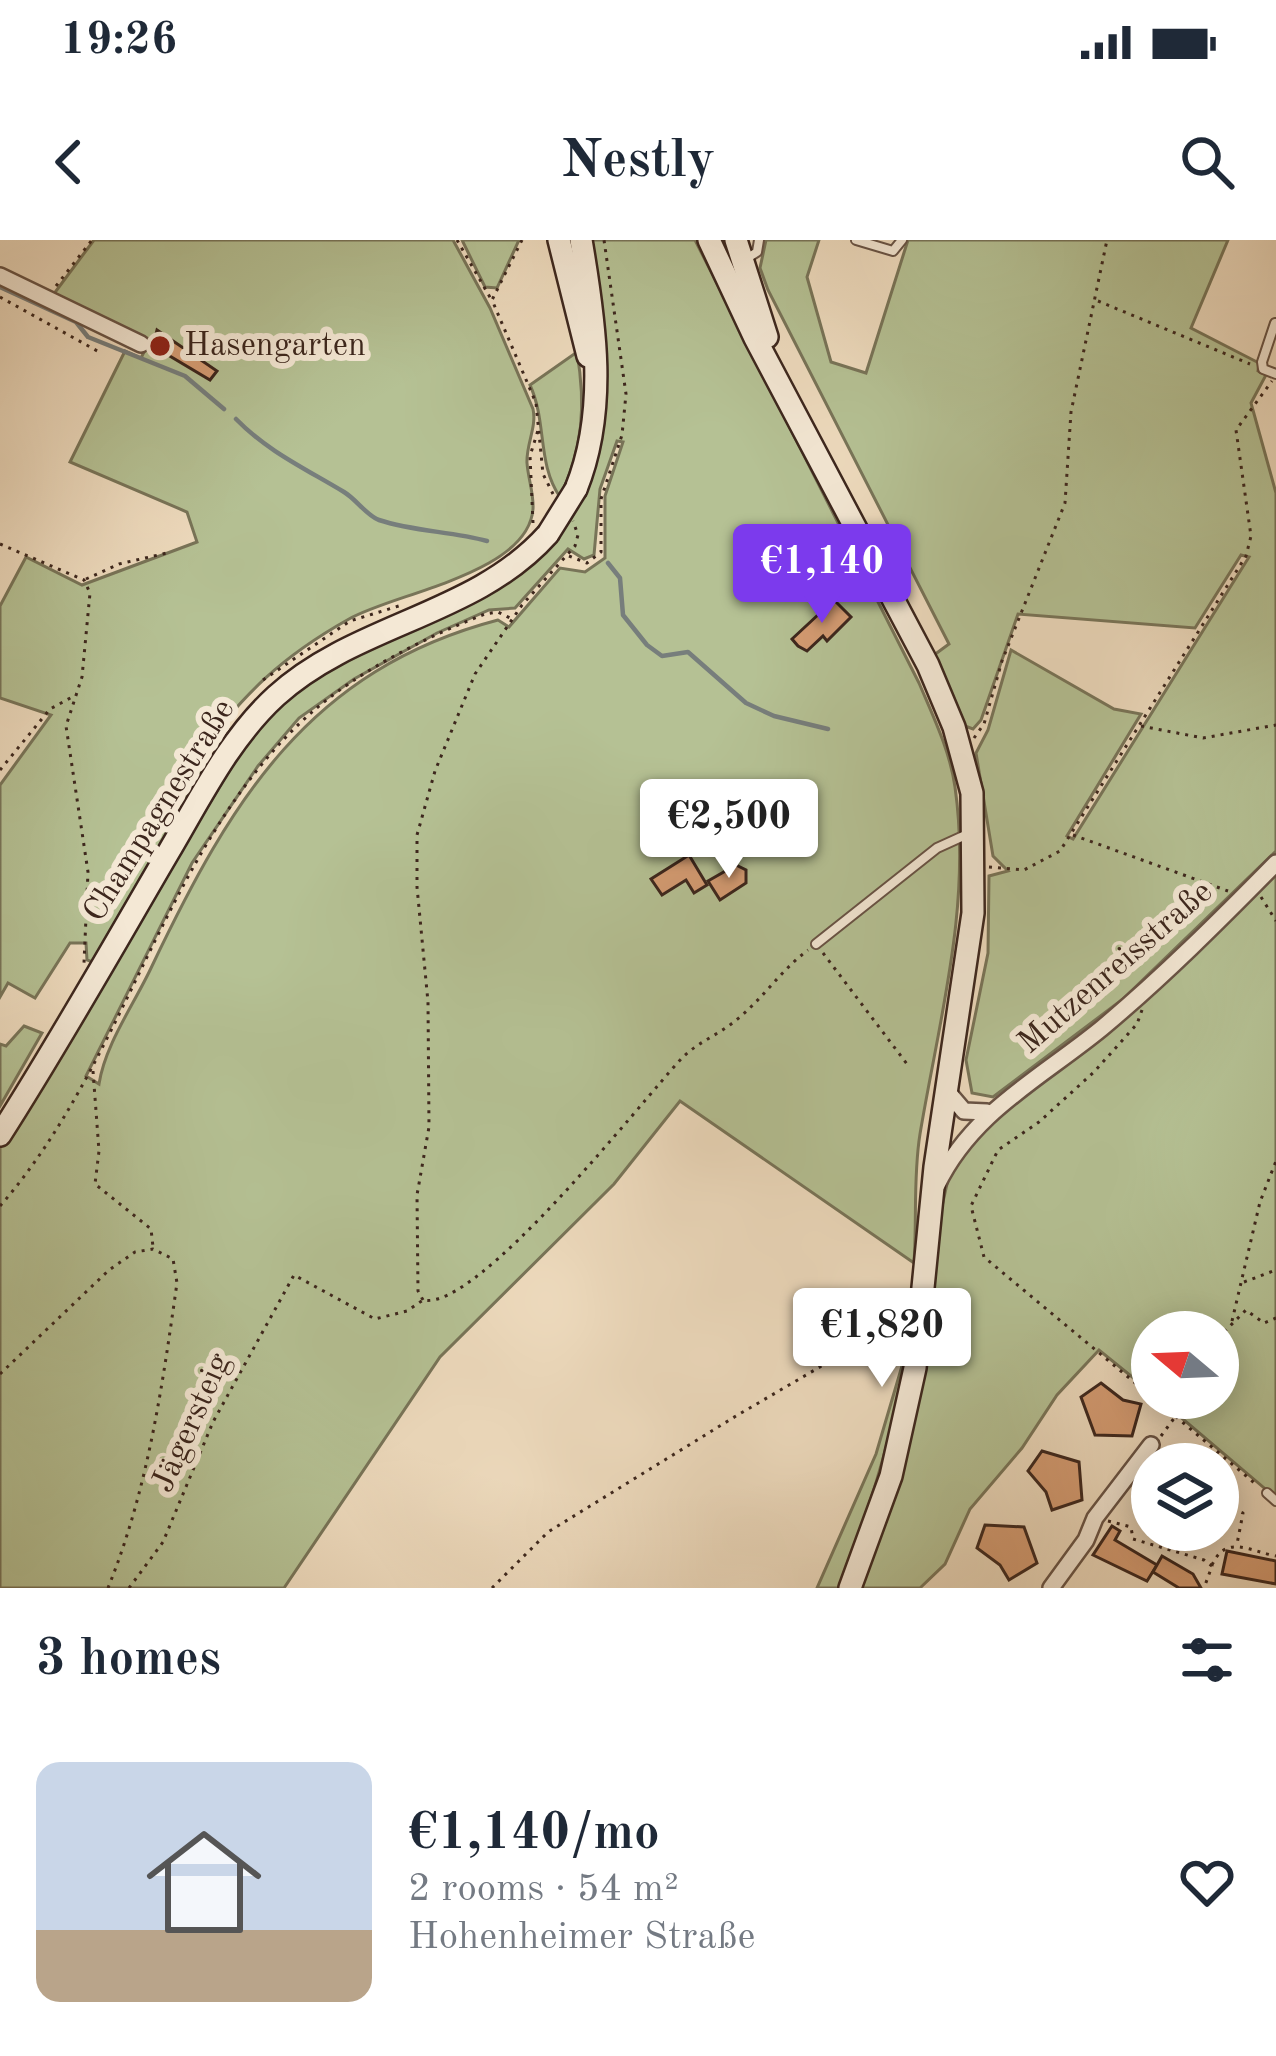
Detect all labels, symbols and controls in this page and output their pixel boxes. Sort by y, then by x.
text: 19:26 [60,19,177,64]
icon: back [36,129,102,195]
icon: search [1174,129,1240,195]
text: Nestly [561,135,715,189]
place label: Hasengarten [184,330,366,363]
marker: Hasengarten [147,333,173,359]
pin: €1,140 [724,524,920,626]
text: €1,140 [760,543,884,582]
street label: Champagnestraße [78,694,242,928]
pin: €2,500 [631,779,827,881]
text: €2,500 [667,798,791,837]
street label: Mutzenreisstraße [1013,875,1219,1061]
pin: €1,820 [784,1288,980,1390]
text: €1,820 [820,1307,944,1346]
north arrow [1131,1311,1239,1419]
map controls [1131,1311,1239,1551]
street label: Jägersteig [147,1348,237,1498]
button: layers [1131,1443,1239,1551]
icon: filters [1174,1627,1240,1693]
text: 3 homes [36,1635,221,1686]
text: €1,140/mo [408,1809,660,1860]
icon: home [132,1810,276,1954]
icon: heart [1174,1849,1240,1915]
text: 2 rooms · 54 m² [408,1870,679,1909]
text: Hohenheimer Straße [408,1918,755,1957]

